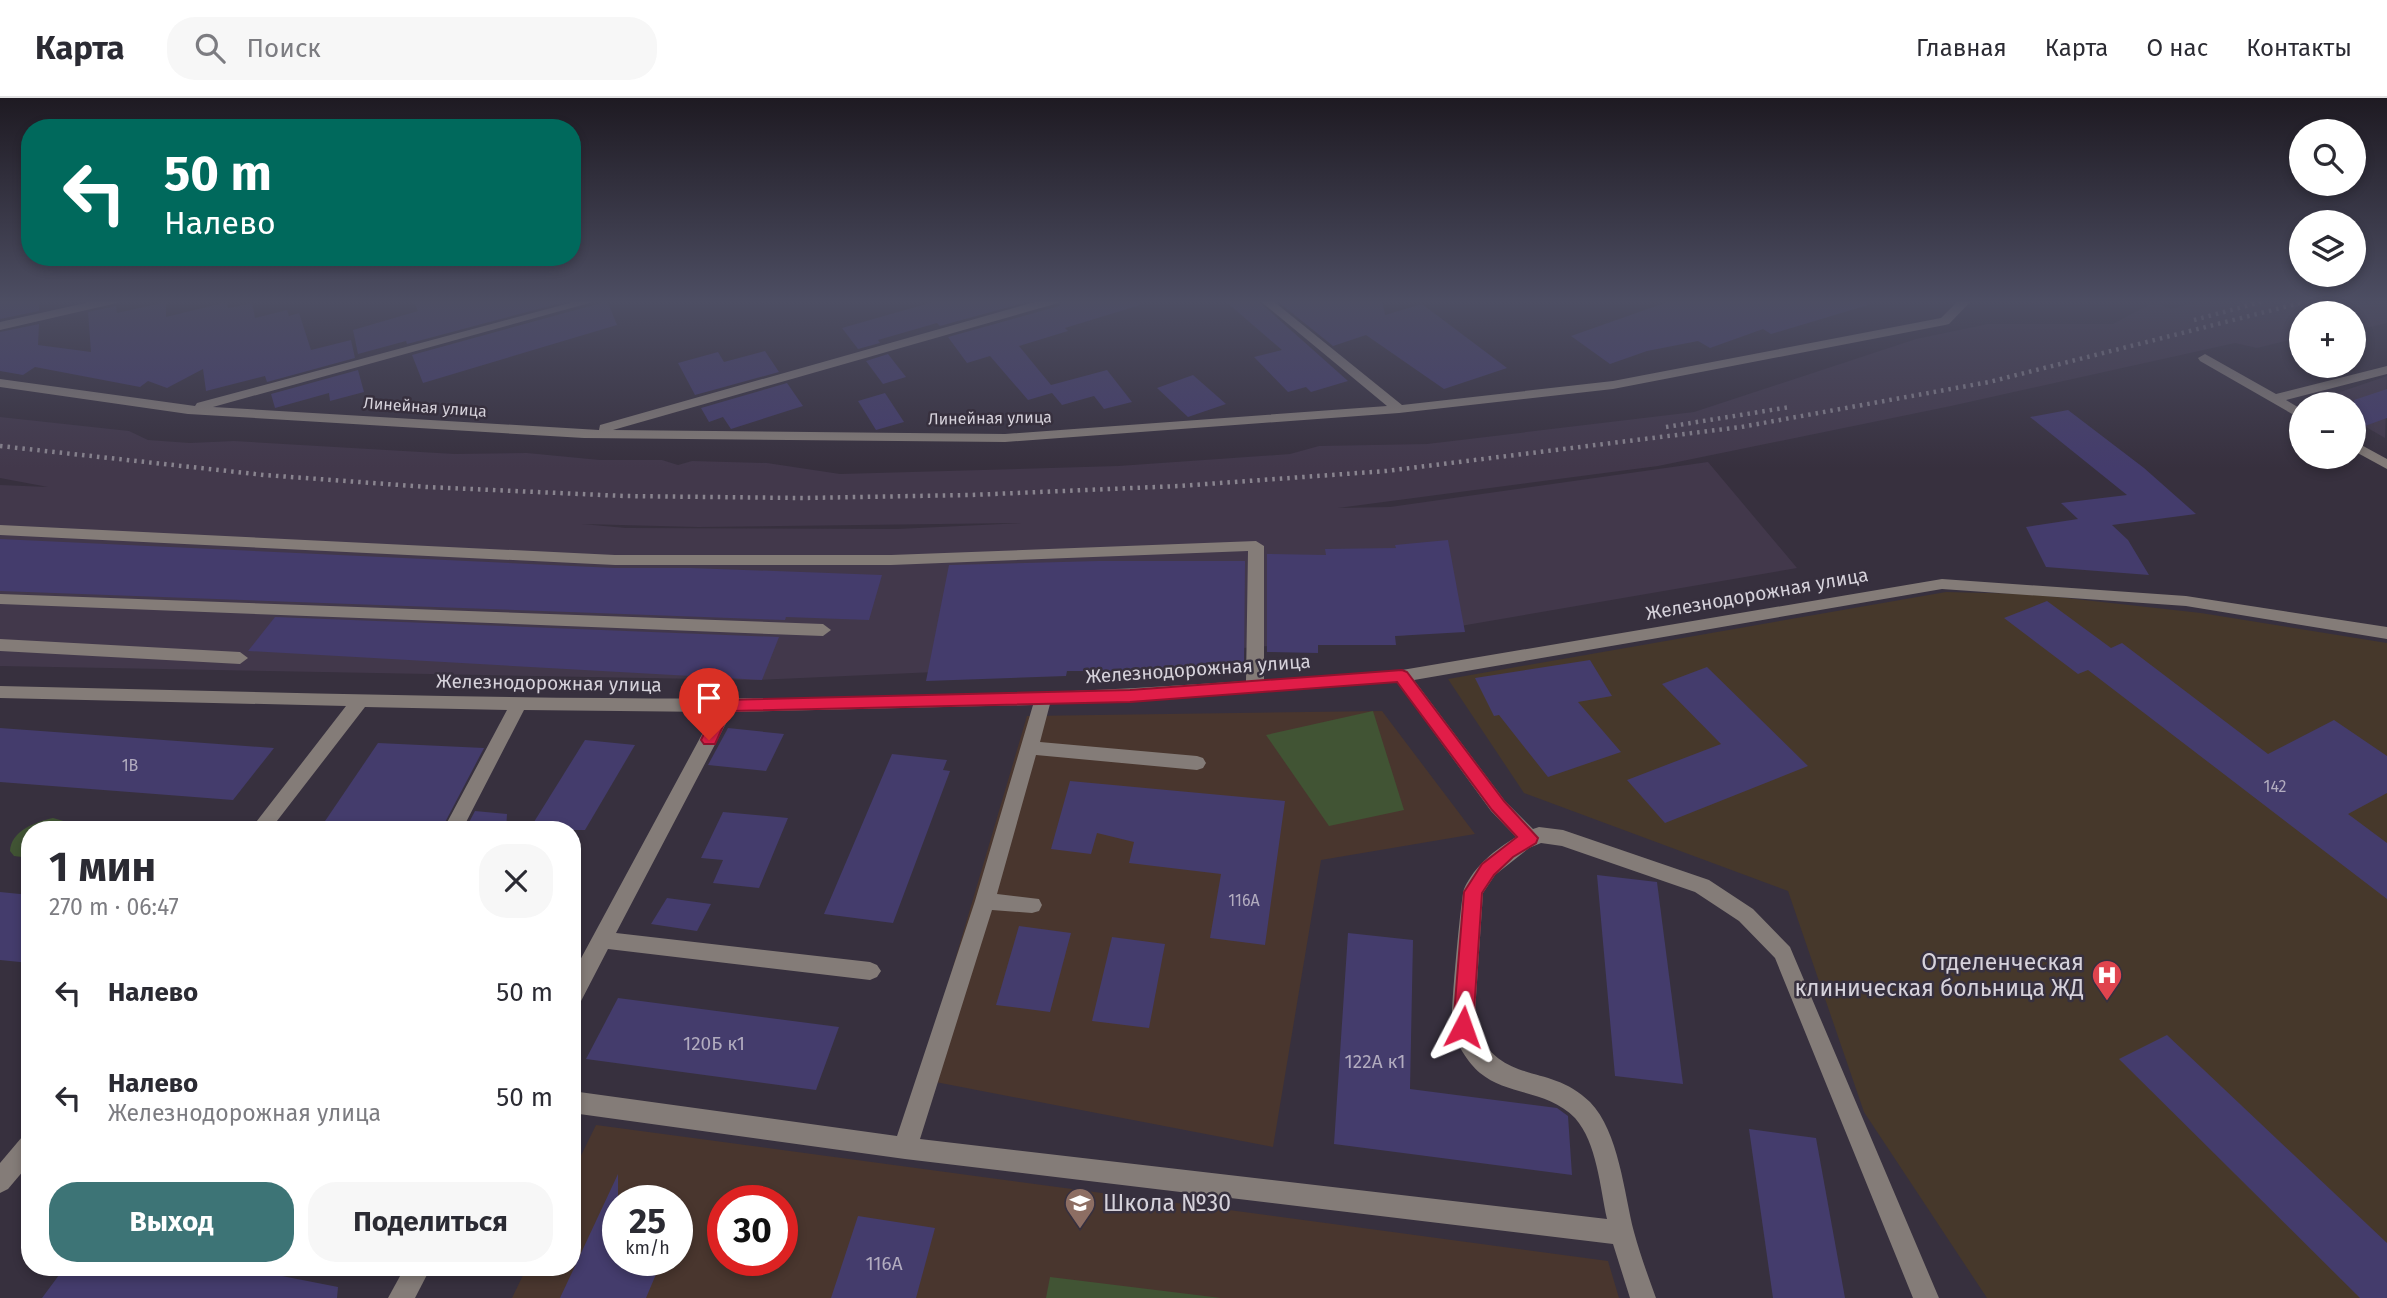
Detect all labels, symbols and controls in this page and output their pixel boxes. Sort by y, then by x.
search box [167,17,657,80]
text: Карта [35,28,125,68]
icon: search [191,29,229,67]
text: Поиск [247,33,321,64]
text: Главная [1916,34,2007,62]
text: Карта [2045,34,2108,62]
text: О нас [2146,34,2208,62]
text: Контакты [2246,34,2352,62]
map controls [2289,119,2366,469]
button: search [2289,119,2366,196]
text: 50 m [164,144,272,203]
icon: left [49,147,140,238]
text: Налево [164,204,276,242]
button: layers [2289,210,2366,287]
button: + [2289,301,2366,378]
button: − [2289,392,2366,469]
street label: Линейная улица [363,393,487,421]
street label: Линейная улица [928,407,1052,429]
street label: Железнодорожная улица [1644,563,1870,625]
street label: Железнодорожная улица [1085,650,1311,688]
pin [679,668,739,740]
street label: Железнодорожная улица [436,670,662,696]
icon: arrive [690,679,728,717]
house number: 1В [122,756,139,775]
house number: 142 [2263,777,2287,796]
text: 1 мин [49,842,156,892]
button: close [479,844,553,918]
house number: 116А [1228,891,1260,910]
text: 270 m · 06:47 [49,893,179,921]
place label: Отделенческая клиническая больница ЖД [1794,948,2084,1002]
hospital icon: Отделенческая клиническая больница ЖД [2090,958,2124,1002]
icon: left [49,974,87,1012]
text: Налево [108,977,198,1008]
text: 50 m [496,977,553,1008]
position arrow [1426,990,1500,1064]
house number: 120Б к1 [683,1032,745,1055]
house number: 122А к1 [1345,1050,1405,1073]
text: Налево [108,1068,198,1099]
icon: left [49,1079,87,1117]
text: 50 m [496,1082,553,1113]
text: Железнодорожная улица [108,1099,381,1127]
button: Выход [49,1182,294,1262]
button: Поделиться [308,1182,553,1262]
speed limit sign: 30 [707,1185,798,1276]
school or university icon: Школа №30 [1063,1186,1097,1230]
place label: Школа №30 [1103,1189,1231,1217]
text: 25 [629,1200,666,1242]
text: km/h [625,1237,670,1259]
house number: 116А [865,1252,903,1275]

